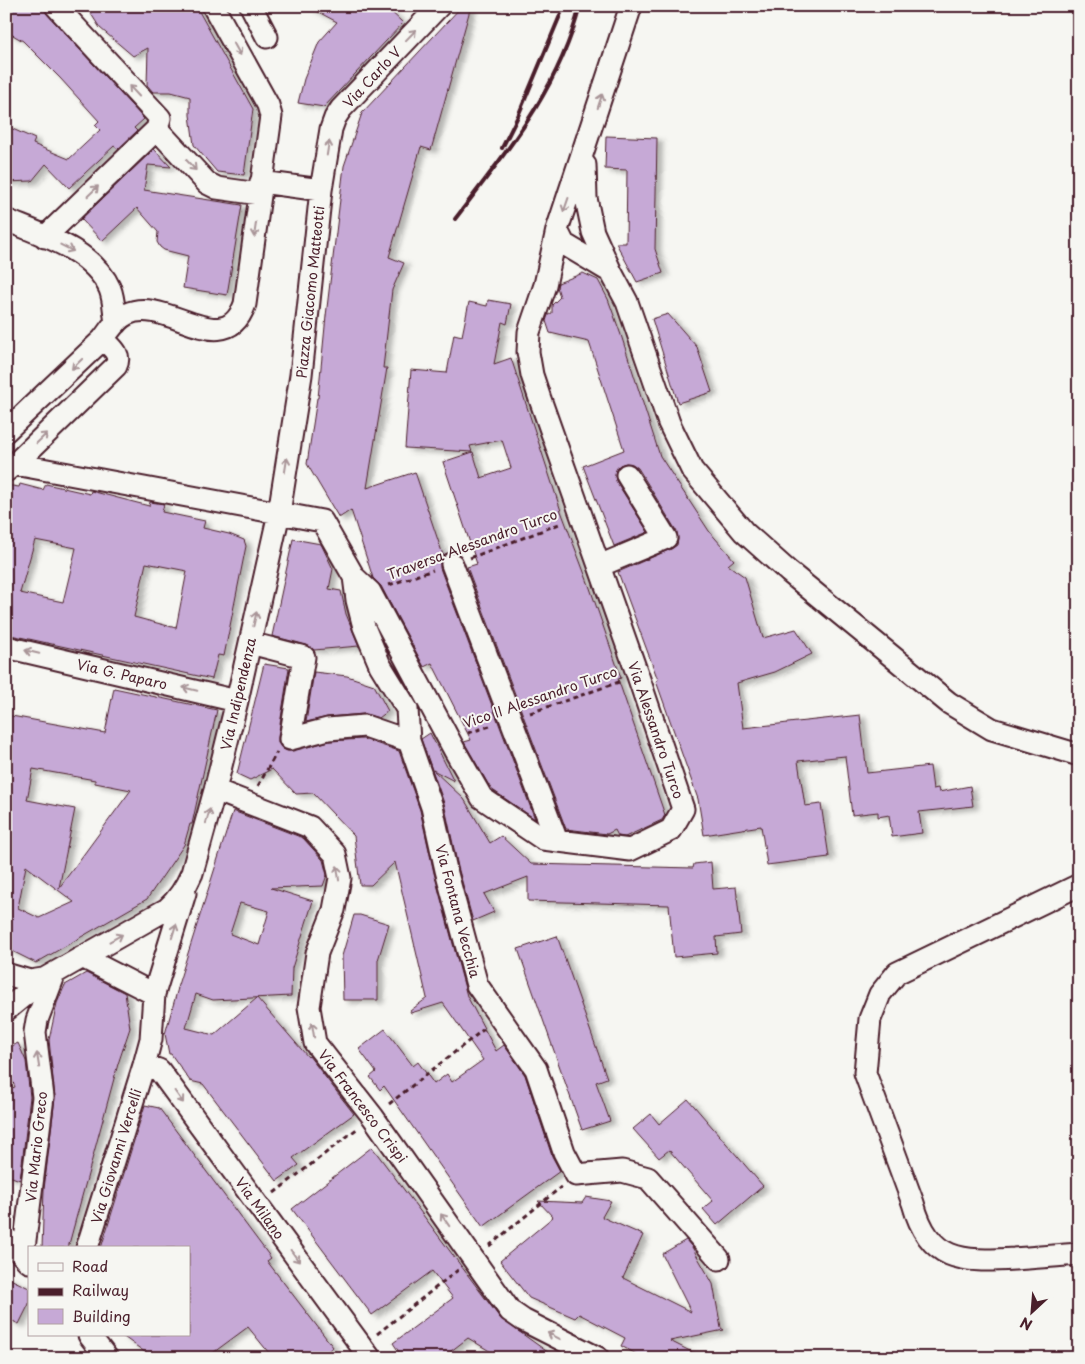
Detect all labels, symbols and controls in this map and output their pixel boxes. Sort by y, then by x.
one-way arrow [405,29,417,42]
one-way arrow [232,41,242,56]
street label: Via Carlo V [338,41,406,113]
one-way arrow [128,84,140,97]
one-way arrow [596,94,606,110]
one-way arrow [324,140,334,156]
one-way arrow [185,158,197,171]
one-way arrow [86,185,99,197]
one-way arrow [561,197,570,213]
street label: Piazza Giacomo Matteotti [291,205,330,379]
one-way arrow [249,222,259,238]
one-way arrow [59,243,74,253]
one-way arrow [70,358,83,370]
one-way arrow [36,432,48,444]
one-way arrow [282,458,292,474]
street label: Traversa Alessandro Turco [384,503,560,585]
one-way arrow [251,611,260,627]
street label: Via Indipendenza [215,635,261,752]
one-way arrow [24,647,40,656]
street label: Via G. Paparo [75,653,170,695]
street label: Via Alessandro Turco [623,659,689,802]
street label: Vico II Alessandro Turco [460,661,620,733]
one-way arrow [182,684,198,693]
one-way arrow [204,808,213,824]
street label: Via Fontana Vecchia [430,842,486,981]
one-way arrow [333,865,343,881]
one-way arrow [169,923,179,939]
one-way arrow [108,932,122,942]
one-way arrow [308,1023,318,1039]
street label: Via Francesco Crispi [313,1045,413,1167]
one-way arrow [33,1052,43,1068]
street label: Via Giovanni Vercelli [85,1086,147,1226]
one-way arrow [173,1089,184,1103]
street label: Via Mario Greco [20,1090,52,1204]
street label: Via Milano [230,1173,290,1244]
one-way arrow [440,1213,450,1227]
legend [28,1246,190,1336]
one-way arrow [290,1249,300,1263]
text: Road [72,1254,108,1277]
text: Railway [72,1278,129,1301]
north arrow [1008,1286,1058,1336]
text: Building [72,1304,131,1327]
text: N [1016,1312,1036,1336]
one-way arrow [547,1331,562,1340]

